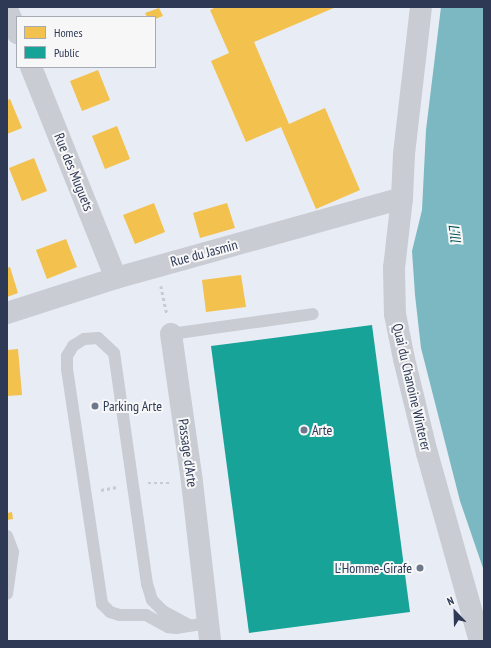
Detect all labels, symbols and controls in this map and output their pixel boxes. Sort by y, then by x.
legend [16,16,156,68]
text: Homes [54,25,82,40]
text: Public [54,45,79,60]
street label: Rue des Muguets [51,131,97,213]
water label: L'Ill [445,223,465,243]
street label: Rue du Jasmin [169,236,239,270]
street label: Quai du Chanoine Winterer [389,322,435,452]
place label: Parking Arte [103,398,162,414]
marker: Parking Arte [90,401,100,411]
street label: Passage d'Arte [175,418,201,488]
place label: Arte [312,422,332,438]
marker: Arte [299,425,309,435]
place label: L'Homme-Girafe [335,560,412,576]
marker: L'Homme-Girafe [415,563,425,573]
north arrow [435,592,475,632]
text: N [445,593,456,609]

